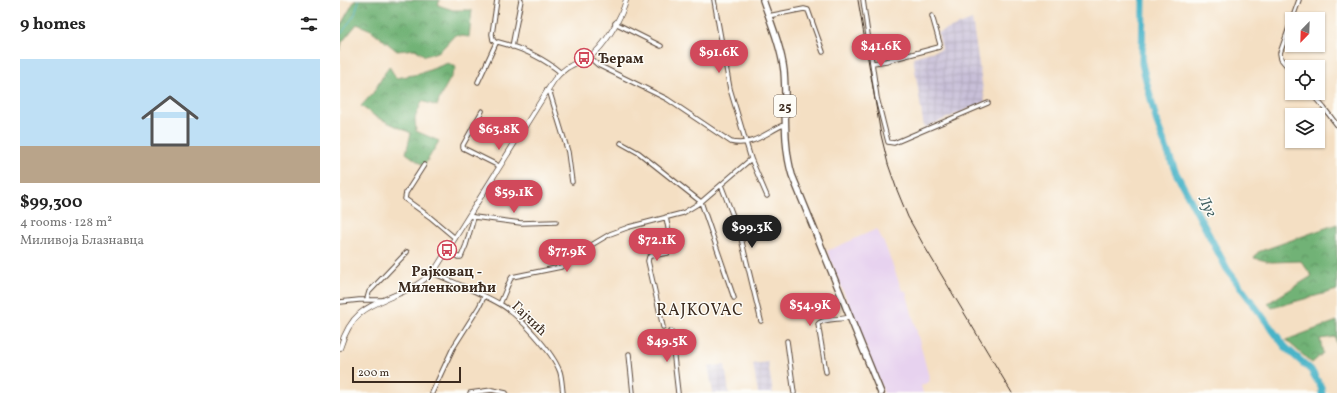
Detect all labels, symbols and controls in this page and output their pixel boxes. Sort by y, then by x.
north arrow [1285,12,1325,52]
map controls [1285,12,1325,148]
text: 9 homes [20,13,86,36]
icon: filters [298,13,320,35]
pin: $41.6K [848,34,914,68]
text: $41.6K [861,38,901,56]
pin: $91.6K [686,40,752,74]
text: $91.6K [699,44,739,62]
bus stop icon: Ђерам [573,47,595,69]
place label: Ђерам [598,50,644,69]
button: locate [1285,60,1325,100]
icon: home [134,85,206,157]
road number: 25 [774,95,796,117]
button: layers [1285,108,1325,148]
pin: $63.8K [466,117,532,151]
text: $63.8K [478,121,520,139]
pin: $59.1K [481,180,547,214]
text: $59.1K [495,184,533,202]
text: $99,300 [20,191,82,214]
water label: Луг [1192,191,1221,222]
text: 4 rooms · 128 m² [20,214,112,232]
pin: $99.3K [719,215,785,249]
text: $99.3K [731,219,773,237]
pin: $72.1K [624,228,690,262]
text: Миливоја Блазнавца [20,232,144,250]
text: $72.1K [638,232,676,250]
bus stop icon: Рајковац - Миленковићи [436,239,458,261]
pin: $77.9K [534,239,600,273]
text: $77.9K [548,243,586,261]
place label: Рајковац - Миленковићи [398,263,496,298]
pin: $54.9K [777,293,843,327]
street label: Гајчић [507,297,551,341]
text: $54.9K [789,297,831,315]
district label: RAJKOVAC [656,300,744,322]
pin: $49.5K [634,329,700,363]
text: $49.5K [646,333,688,351]
scale bar [352,365,461,384]
text: 200 m [358,366,389,381]

